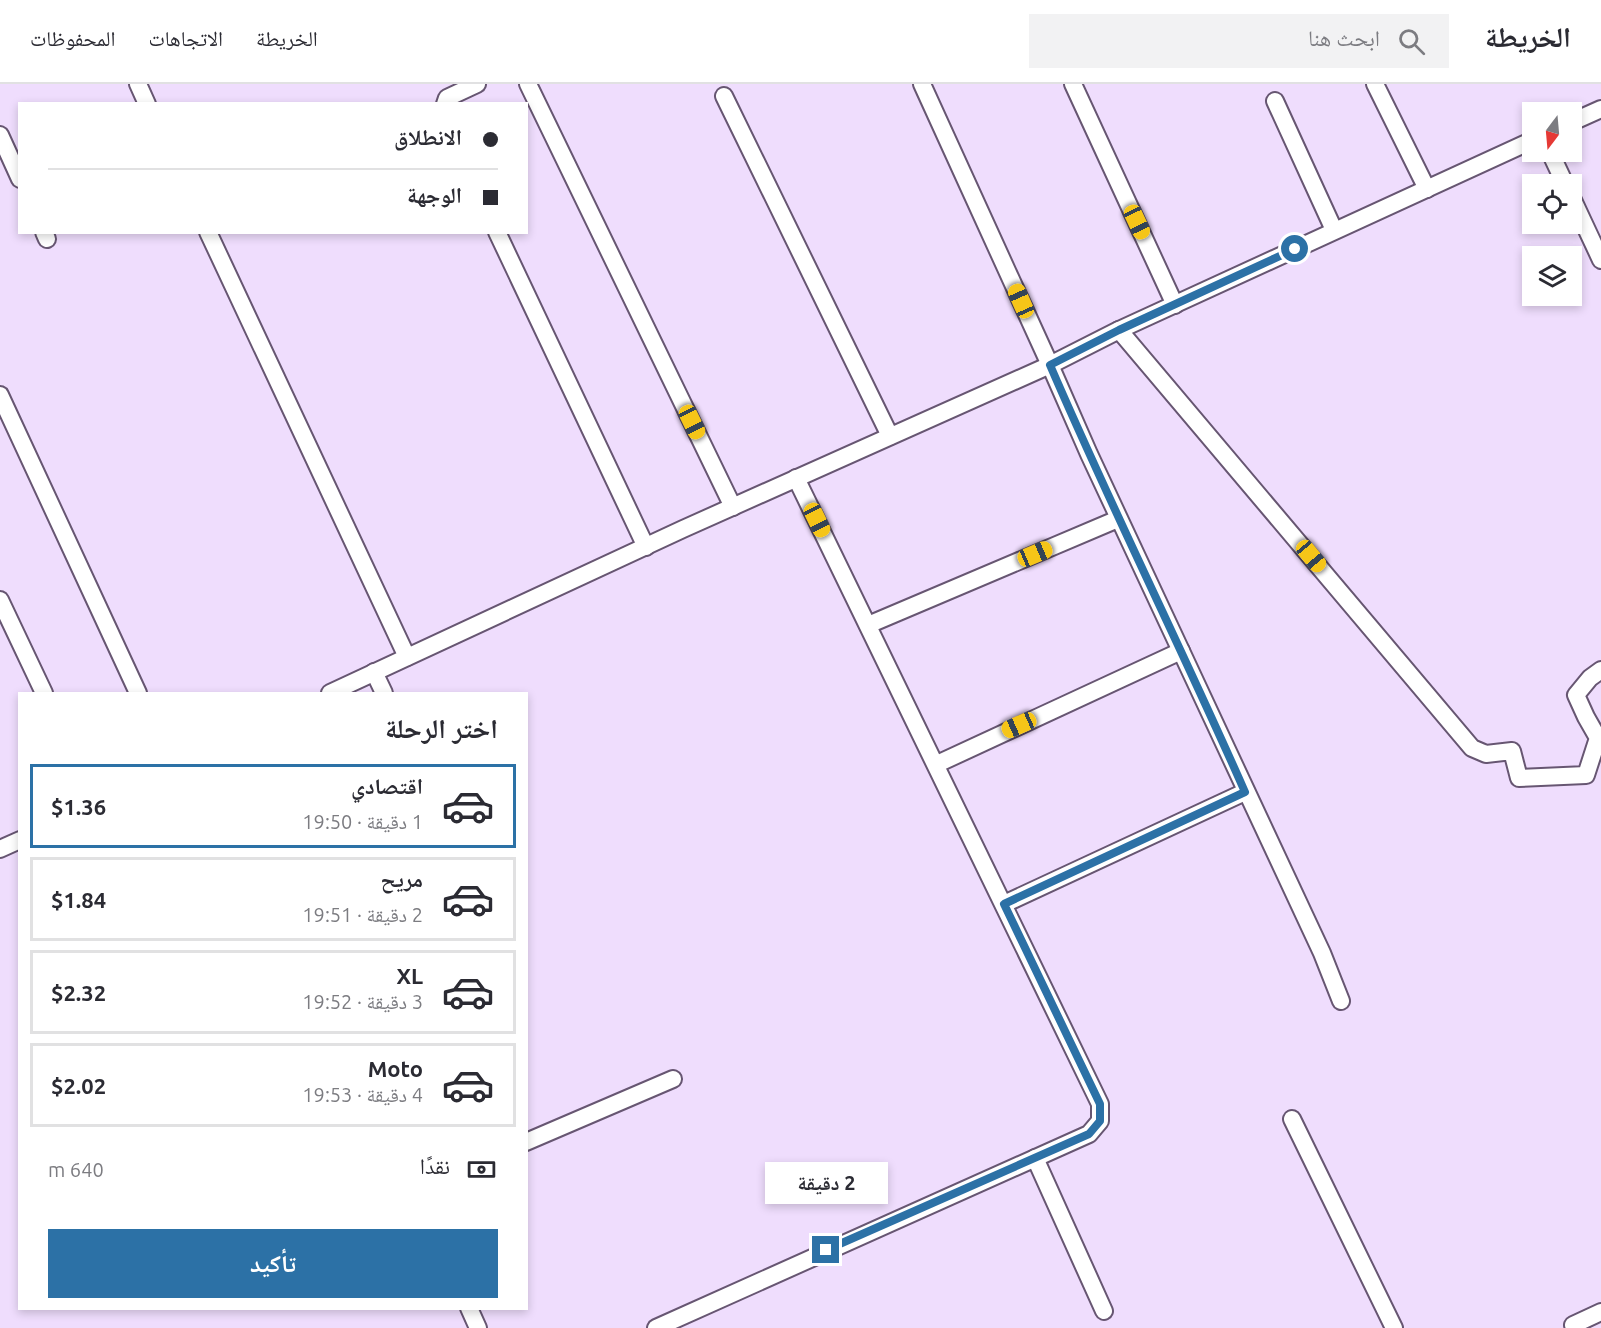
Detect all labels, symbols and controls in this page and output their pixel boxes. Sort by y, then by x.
search box [1029,14,1449,68]
text: الخريطة [1485,21,1571,52]
text: ابحث هنا [1308,25,1380,50]
icon: search [1395,25,1428,58]
text: المحفوظات [30,26,115,50]
text: الاتجاهات [148,26,223,50]
text: الخريطة [256,26,318,50]
north arrow [1522,102,1582,162]
map controls [1522,102,1582,306]
text: الانطلاق [394,124,462,149]
button: locate [1522,174,1582,234]
text: الوجهة [407,182,462,207]
car [1121,202,1153,242]
route start [1281,235,1308,262]
button: layers [1522,246,1582,306]
car [1005,281,1037,321]
car [676,402,708,442]
car [801,500,833,540]
car [1293,536,1329,576]
car [1015,539,1055,569]
car [999,709,1039,741]
text: اختر الرحلة [385,713,498,743]
text: اقتصادي [351,773,423,798]
icon: car [441,779,495,833]
text: $1.36 [51,794,106,819]
text: 1 دقيقة · 19:50 [302,810,423,833]
text: مريح [380,866,423,891]
icon: car [441,872,495,926]
text: $1.84 [51,887,106,912]
text: 2 دقيقة · 19:51 [302,903,423,926]
text: XL [396,963,423,988]
icon: car [441,965,495,1019]
text: $2.32 [51,980,106,1005]
text: 3 دقيقة · 19:52 [302,990,423,1013]
text: Moto [368,1056,423,1081]
icon: car [441,1058,495,1112]
text: $2.02 [51,1073,106,1098]
text: 4 دقيقة · 19:53 [302,1083,423,1106]
text: نقدًا [420,1153,450,1178]
icon: cash [465,1153,498,1186]
text: 640 m [48,1158,104,1181]
callout: 2 دقيقة [764,1163,888,1205]
text: 2 دقيقة [797,1171,856,1194]
button: تأكيد [48,1229,498,1298]
route end [812,1236,839,1263]

